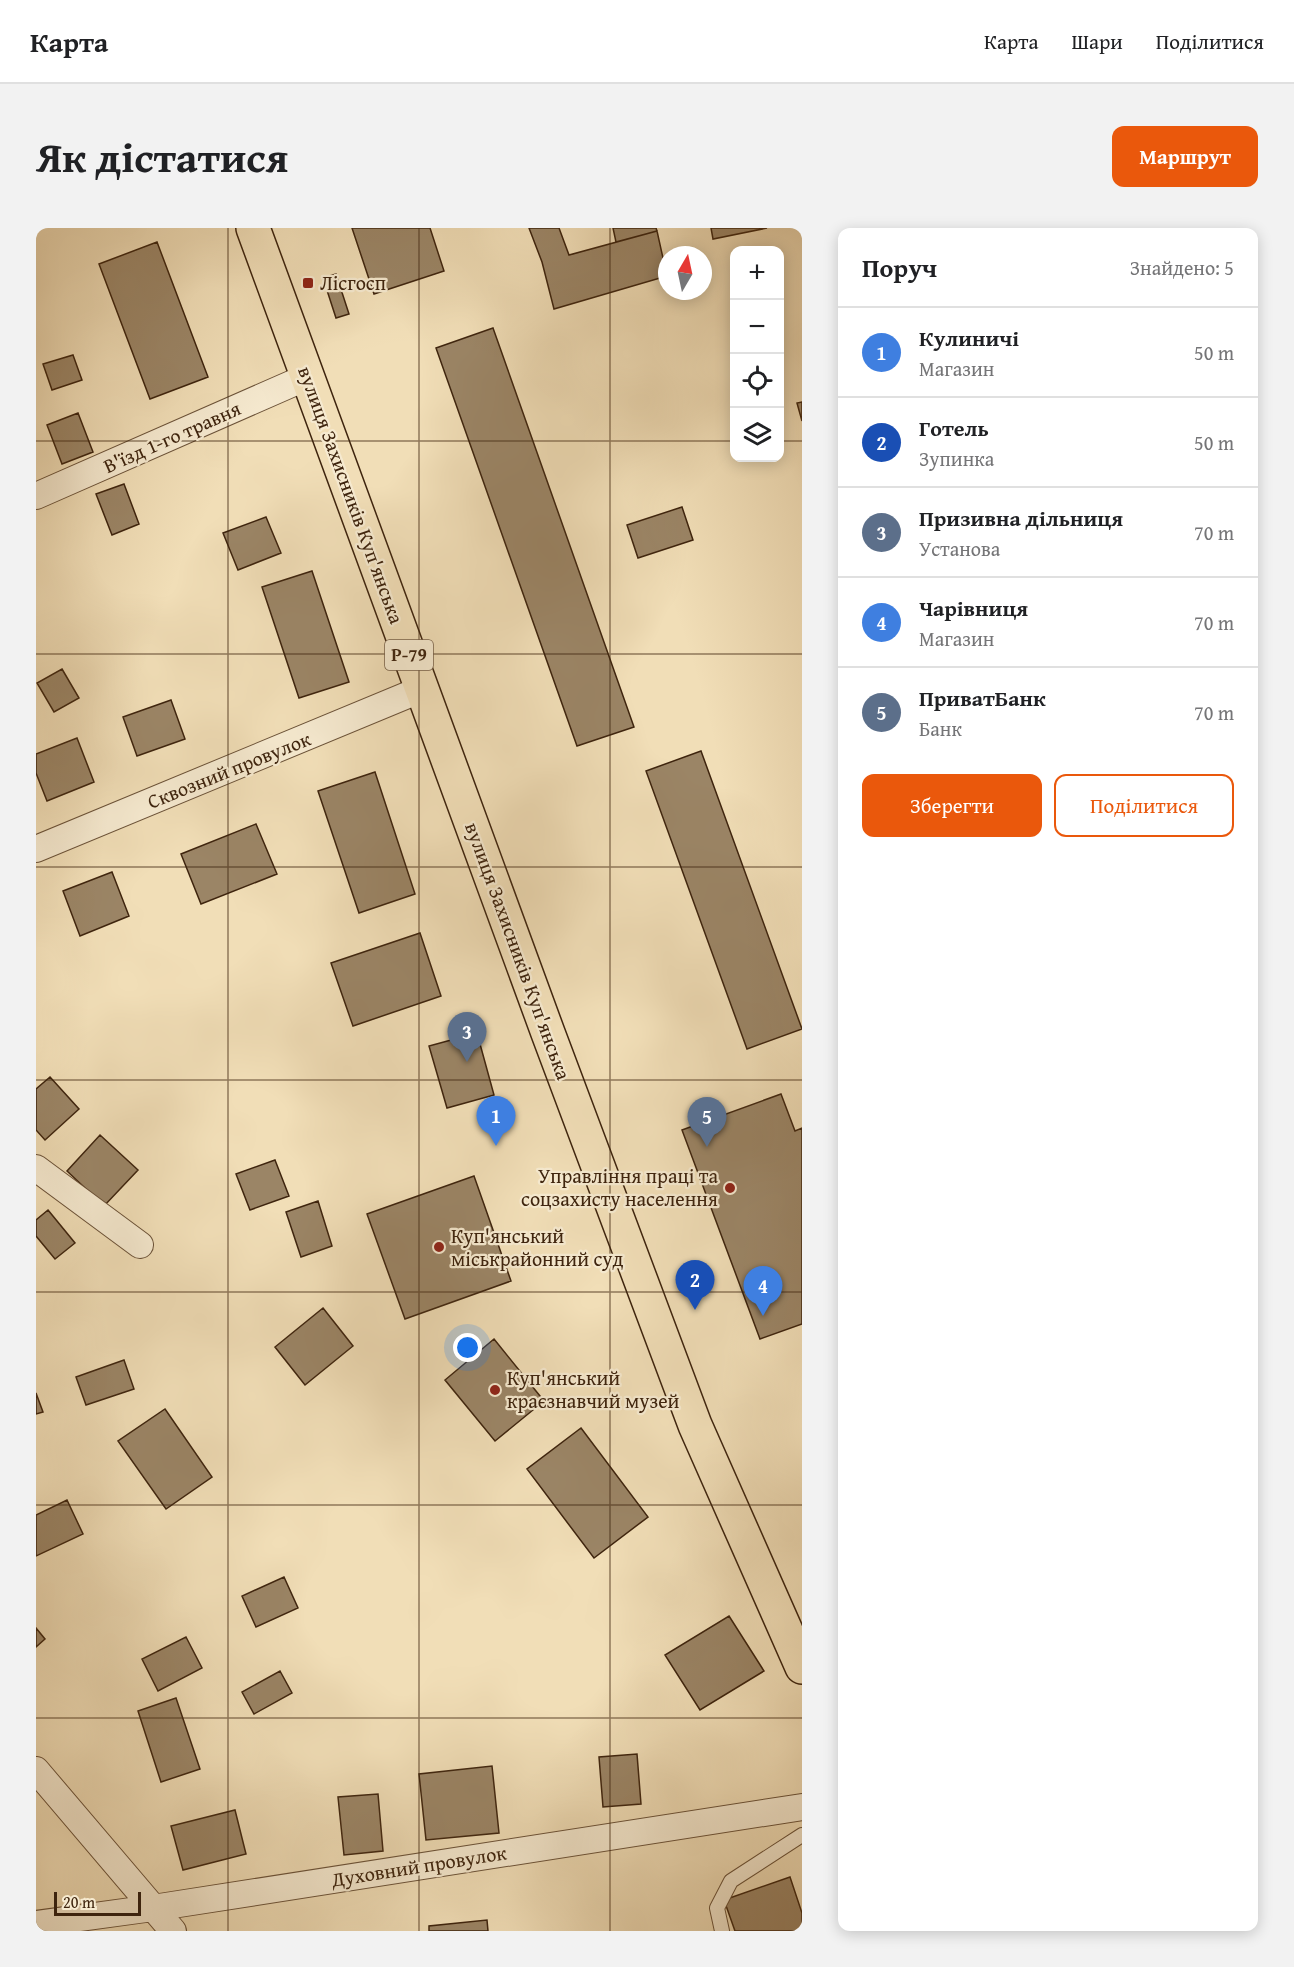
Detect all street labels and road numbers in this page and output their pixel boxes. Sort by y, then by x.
street label: вулиця Захисників Куп'янська [291,362,412,628]
street label: В'їзд 1-го травня [99,393,245,480]
road number: Р-79 [385,640,433,670]
street label: Сквозний провулок [143,723,315,816]
street label: вулиця Захисників Куп'янська [458,818,579,1084]
street label: Духовний провулок [328,1837,509,1894]

